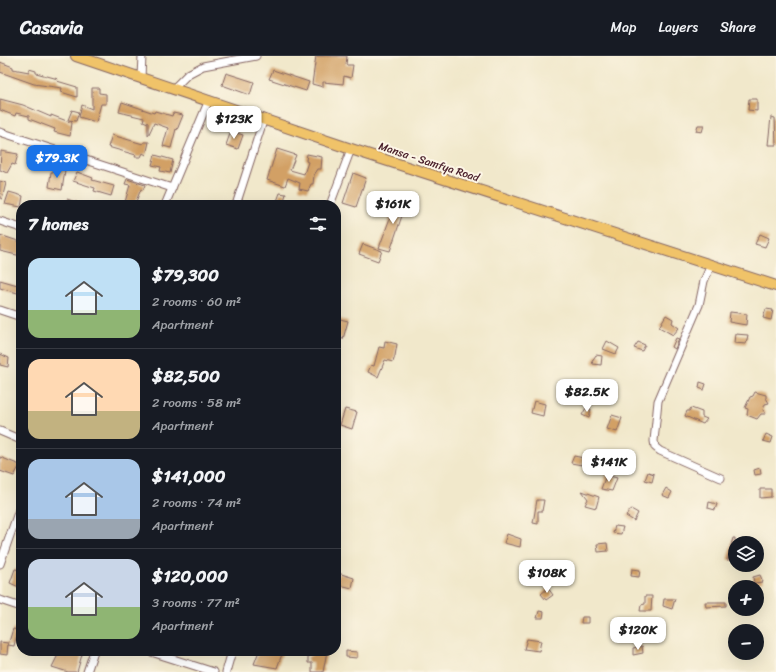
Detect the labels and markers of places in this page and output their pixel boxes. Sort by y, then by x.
pin: $123K [206,106,262,140]
pin: $79.3K [24,145,90,179]
pin: $161K [365,191,421,225]
pin: $82.5K [554,379,620,413]
pin: $141K [581,449,637,483]
pin: $108K [519,560,575,594]
pin: $120K [610,617,666,651]

